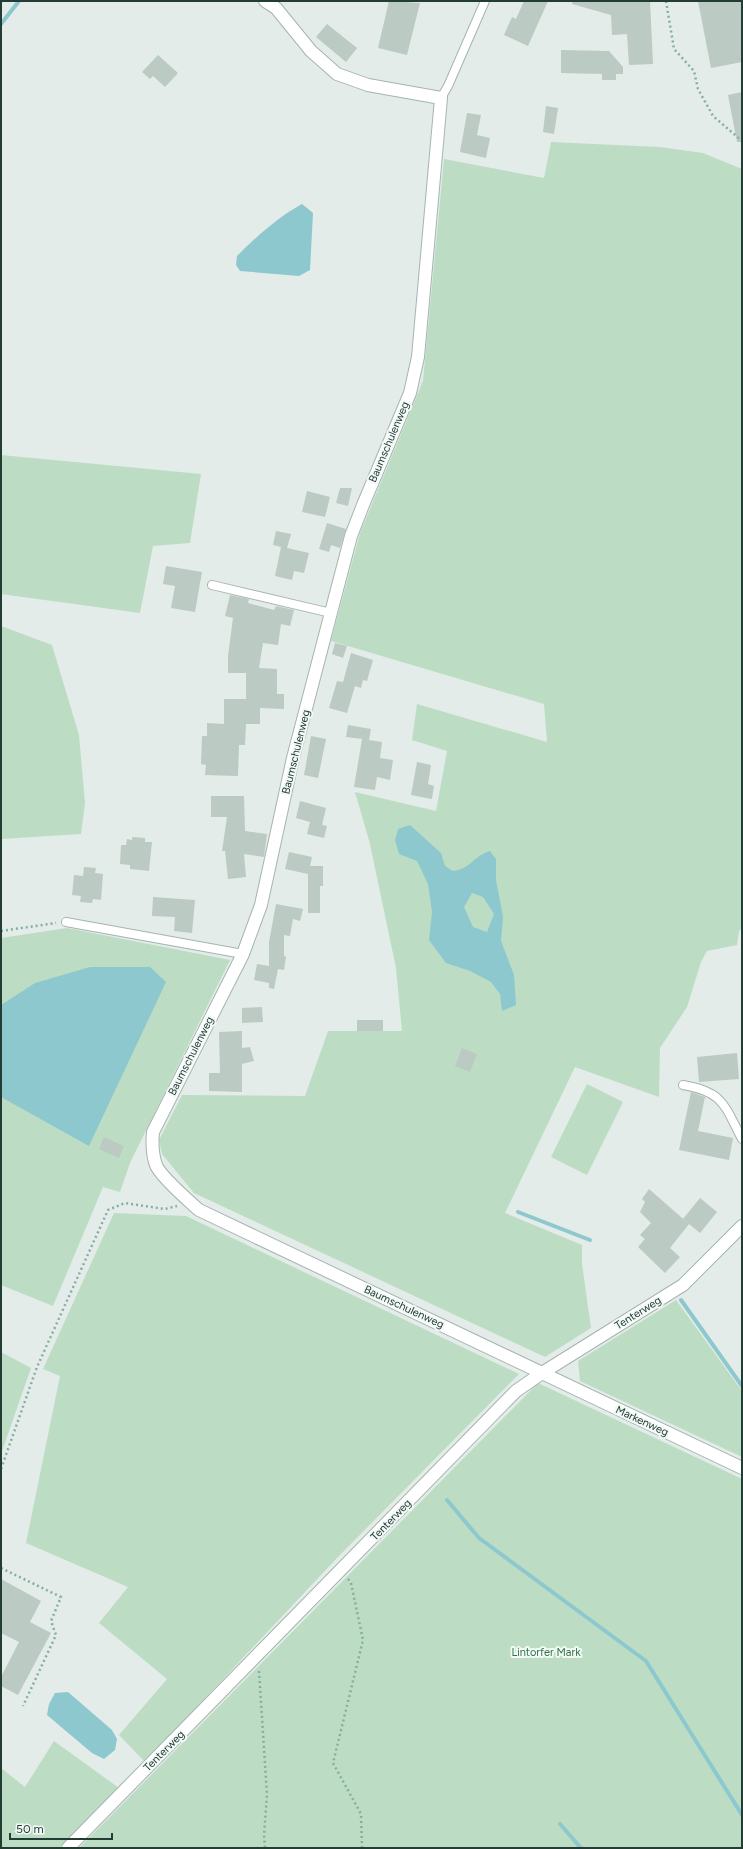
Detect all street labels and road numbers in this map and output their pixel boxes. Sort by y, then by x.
street label: Baumschulenweg [366,400,412,484]
street label: Baumschulenweg [279,708,313,796]
street label: Baumschulenweg [166,1014,216,1098]
street label: Baumschulenweg [362,1283,446,1331]
street label: Tenterweg [612,1294,664,1332]
street label: Markenweg [613,1403,671,1439]
street label: Tenterweg [368,1497,414,1543]
street label: Tenterweg [141,1728,187,1774]

